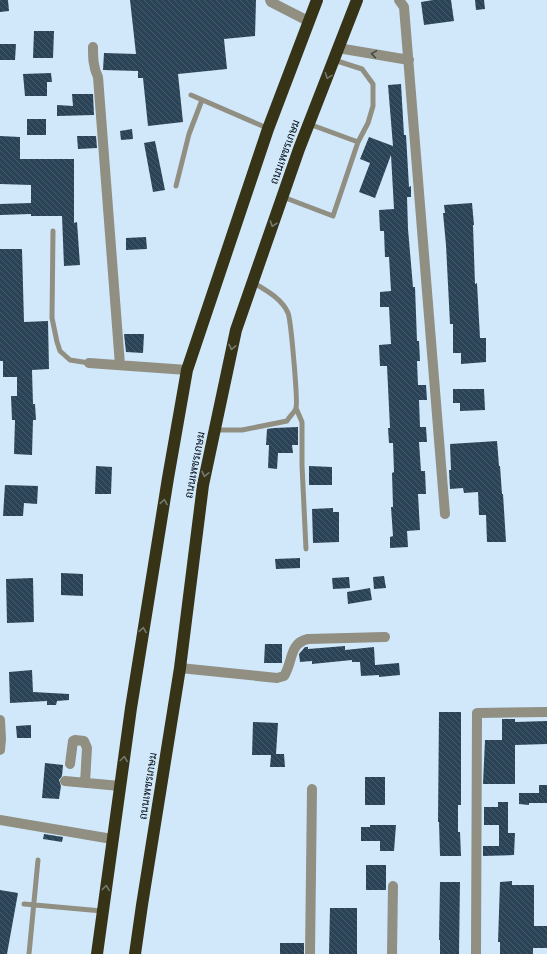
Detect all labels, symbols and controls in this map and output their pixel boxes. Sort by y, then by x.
one-way arrow [370,50,377,59]
one-way arrow [324,72,332,79]
street label: ถนนเพชรเกษม [266,118,304,186]
one-way arrow [270,220,278,227]
one-way arrow [229,344,237,350]
street label: ถนนเพชรเกษม [181,430,209,500]
one-way arrow [202,471,210,477]
one-way arrow [159,499,168,505]
one-way arrow [139,627,147,633]
street label: ถนนเพชรเกษม [135,751,161,821]
one-way arrow [119,756,128,762]
one-way arrow [101,885,110,891]

